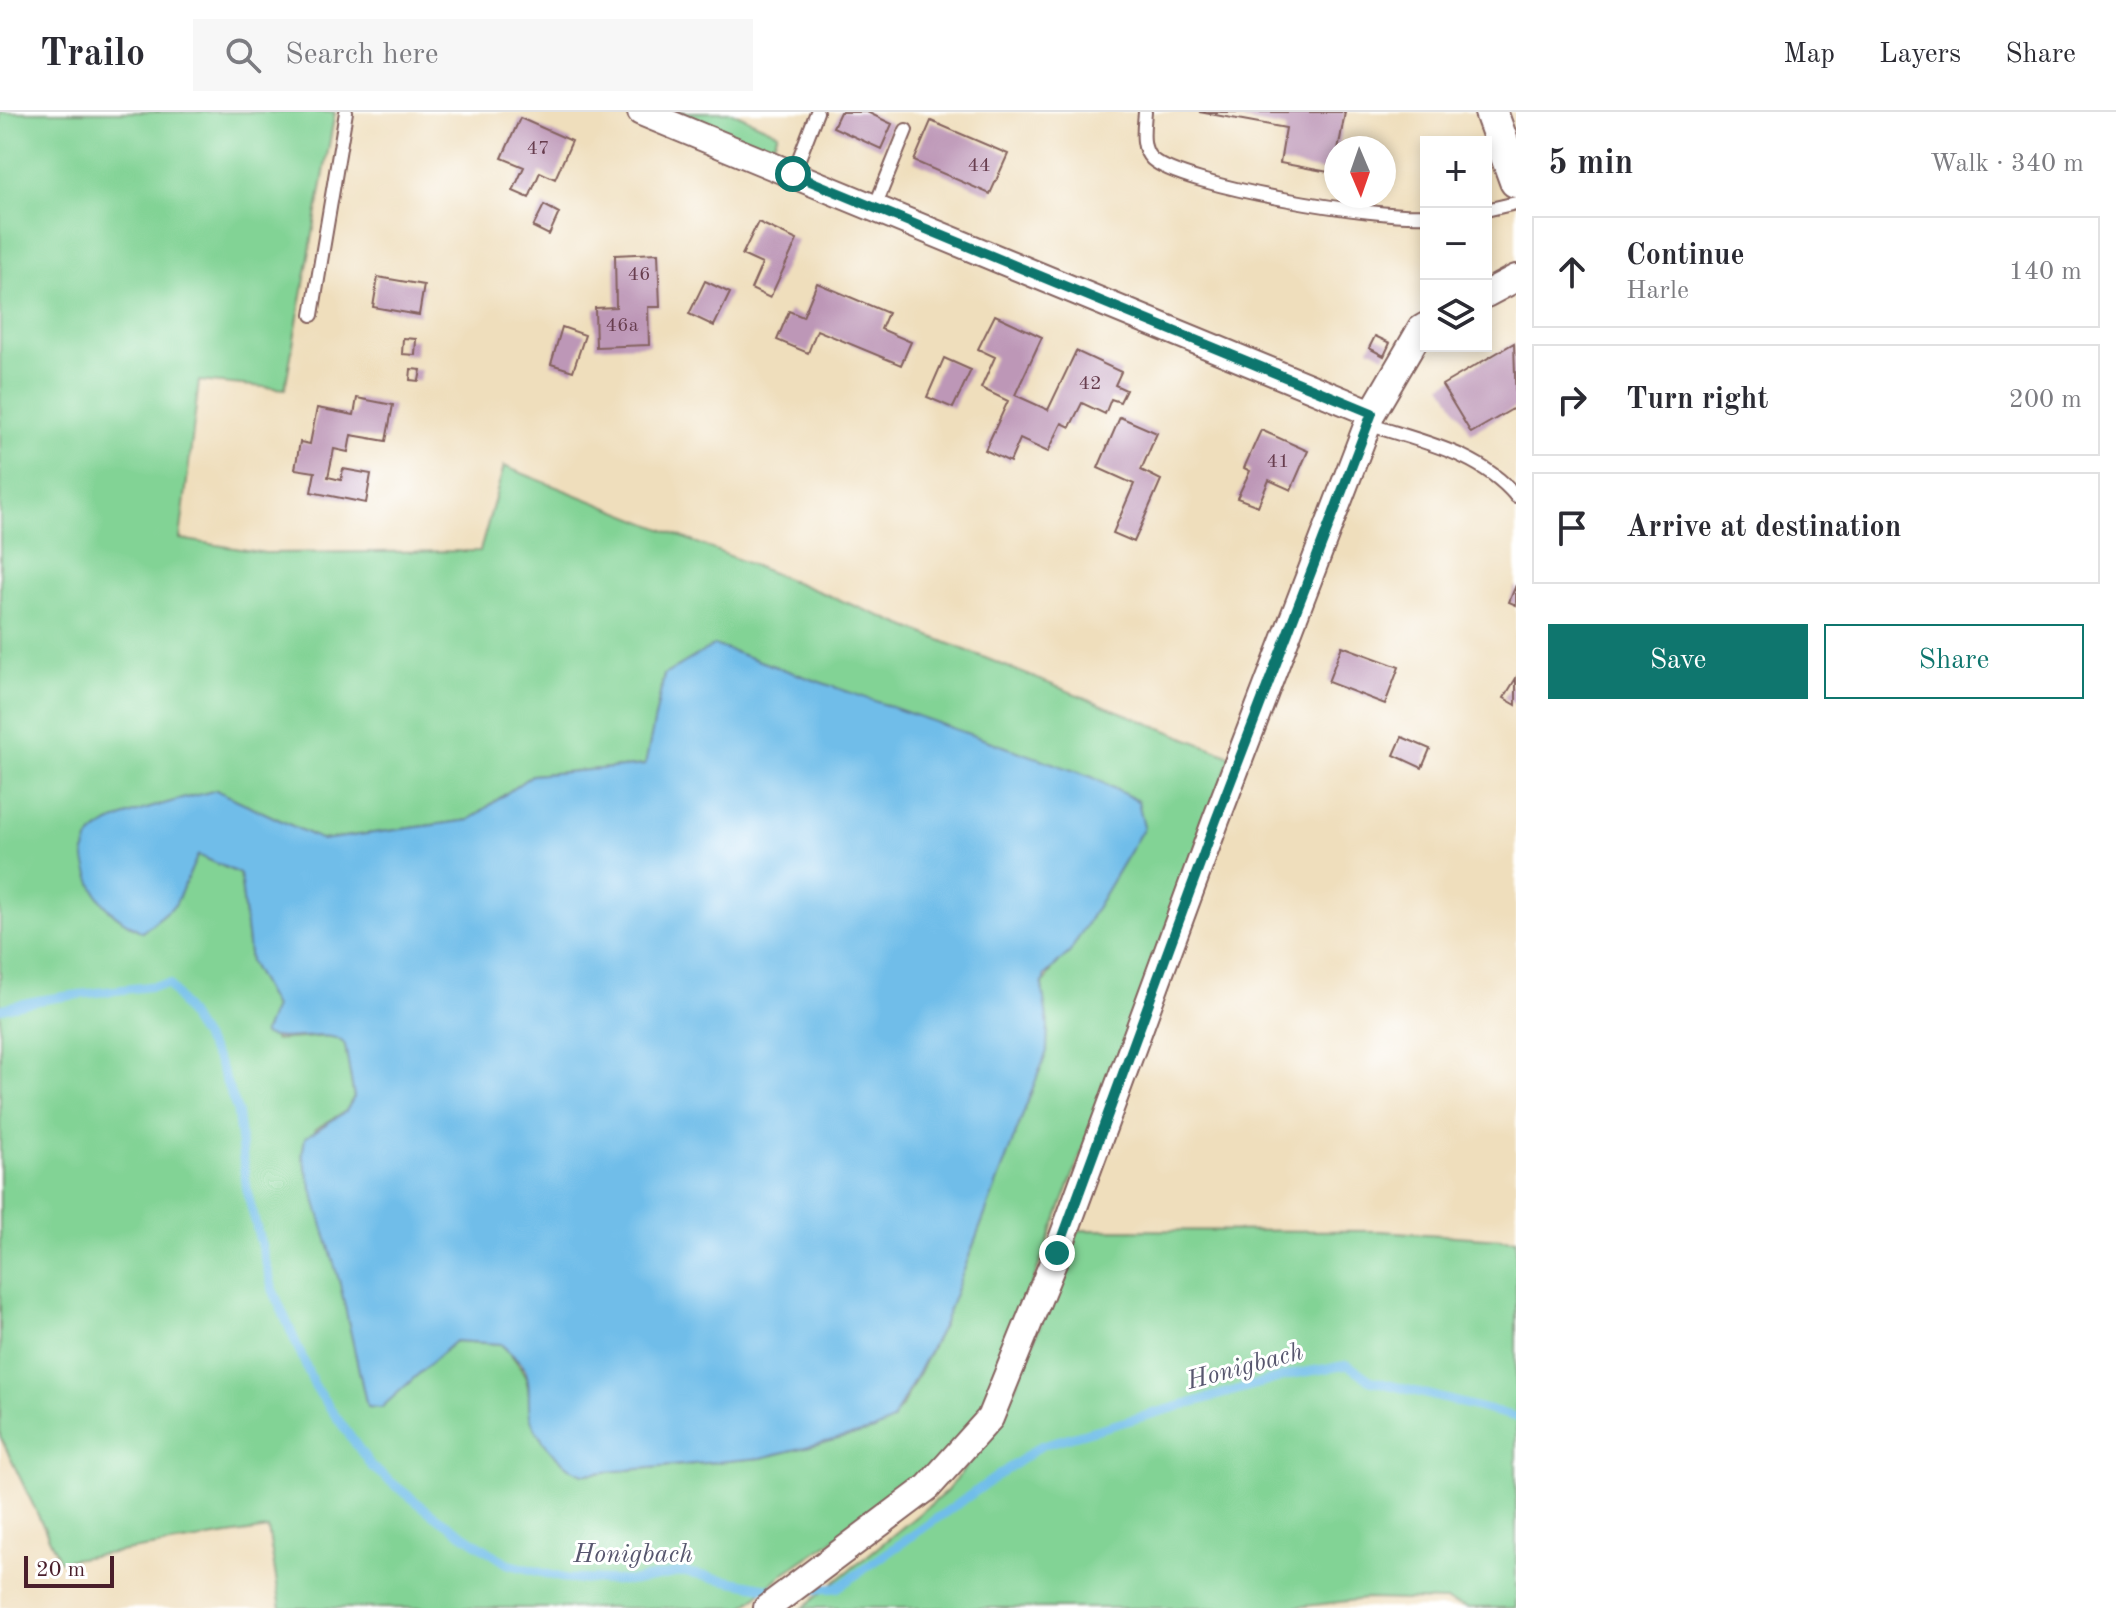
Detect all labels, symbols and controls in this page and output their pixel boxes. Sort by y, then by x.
search box [193,19,753,91]
icon: search [221,33,265,77]
text: Trailo [40,36,145,74]
text: Search here [285,40,439,70]
text: Map [1783,41,1835,69]
text: Layers [1879,41,1961,69]
text: Share [2005,41,2076,69]
north arrow [1324,136,1396,208]
map controls [1420,136,1492,352]
button: + [1420,136,1492,208]
house number: 47 [526,139,550,159]
text: 5 min [1548,147,1633,181]
text: Walk · 340 m [1930,151,2084,177]
route start [775,156,811,192]
house number: 44 [967,156,991,176]
button: − [1420,208,1492,280]
text: Continue [1626,241,1745,271]
icon: ahead [1550,250,1594,294]
text: 140 m [2009,259,2082,285]
house number: 46 [627,265,651,285]
text: Harle [1626,278,1689,304]
button: layers [1420,280,1492,352]
house number: 46a [605,316,639,336]
house number: 42 [1078,374,1102,394]
icon: right [1550,378,1594,422]
text: Turn right [1626,385,1768,415]
text: 200 m [2009,387,2082,413]
house number: 41 [1266,452,1290,472]
icon: arrive [1550,506,1594,550]
text: Arrive at destination [1626,513,1901,543]
button: Save [1548,624,1808,699]
button: Share [1824,624,2084,699]
route end [1039,1235,1075,1271]
water label: Honigbach [1183,1339,1306,1395]
water label: Honigbach [572,1542,693,1568]
scale bar [24,1552,114,1588]
text: 20 m [36,1559,85,1581]

